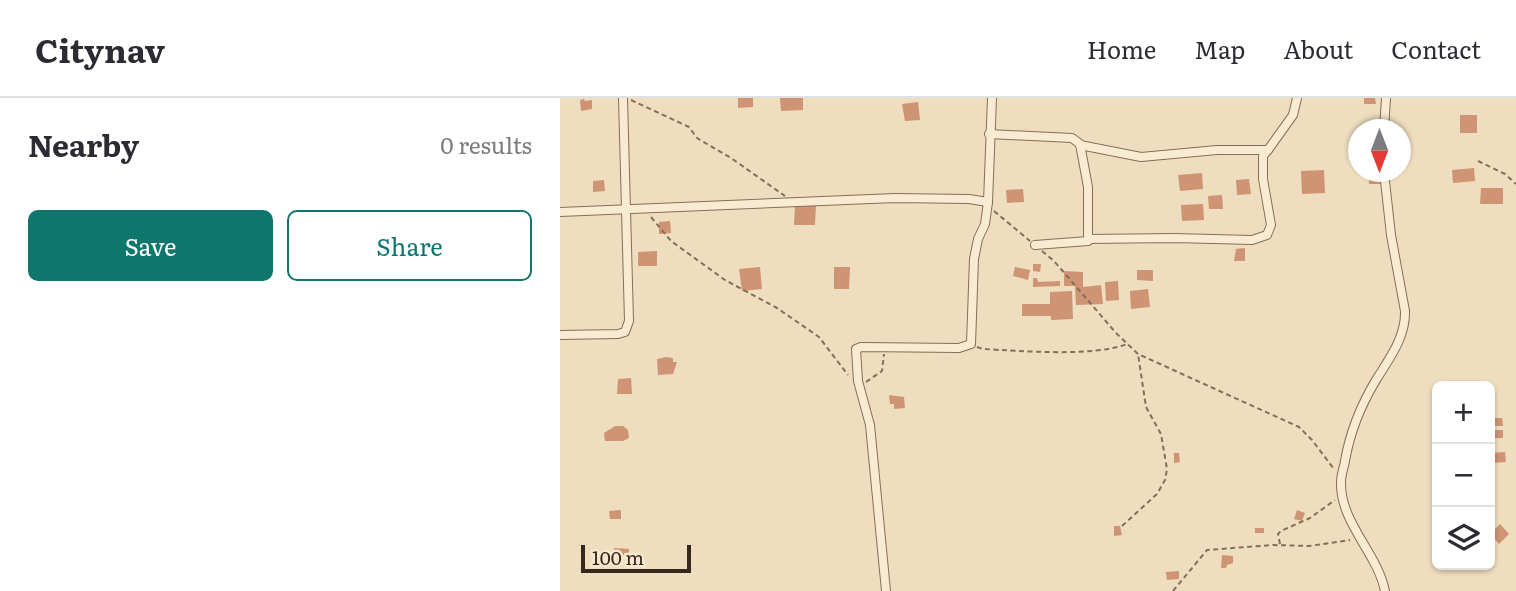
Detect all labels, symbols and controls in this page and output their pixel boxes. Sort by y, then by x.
text: Citynav [35,24,165,73]
text: Home [1087,31,1156,66]
text: Map [1194,31,1245,66]
text: About [1283,31,1353,66]
text: Contact [1391,31,1481,66]
north arrow [1348,119,1411,182]
text: Nearby [28,122,139,166]
text: 0 results [440,127,532,161]
button: Save [28,210,273,281]
button: Share [287,210,532,281]
map controls [1432,381,1495,570]
button: + [1432,381,1495,444]
button: − [1432,444,1495,507]
button: layers [1432,507,1495,570]
scale bar [581,542,691,574]
text: 100 m [592,543,644,571]

